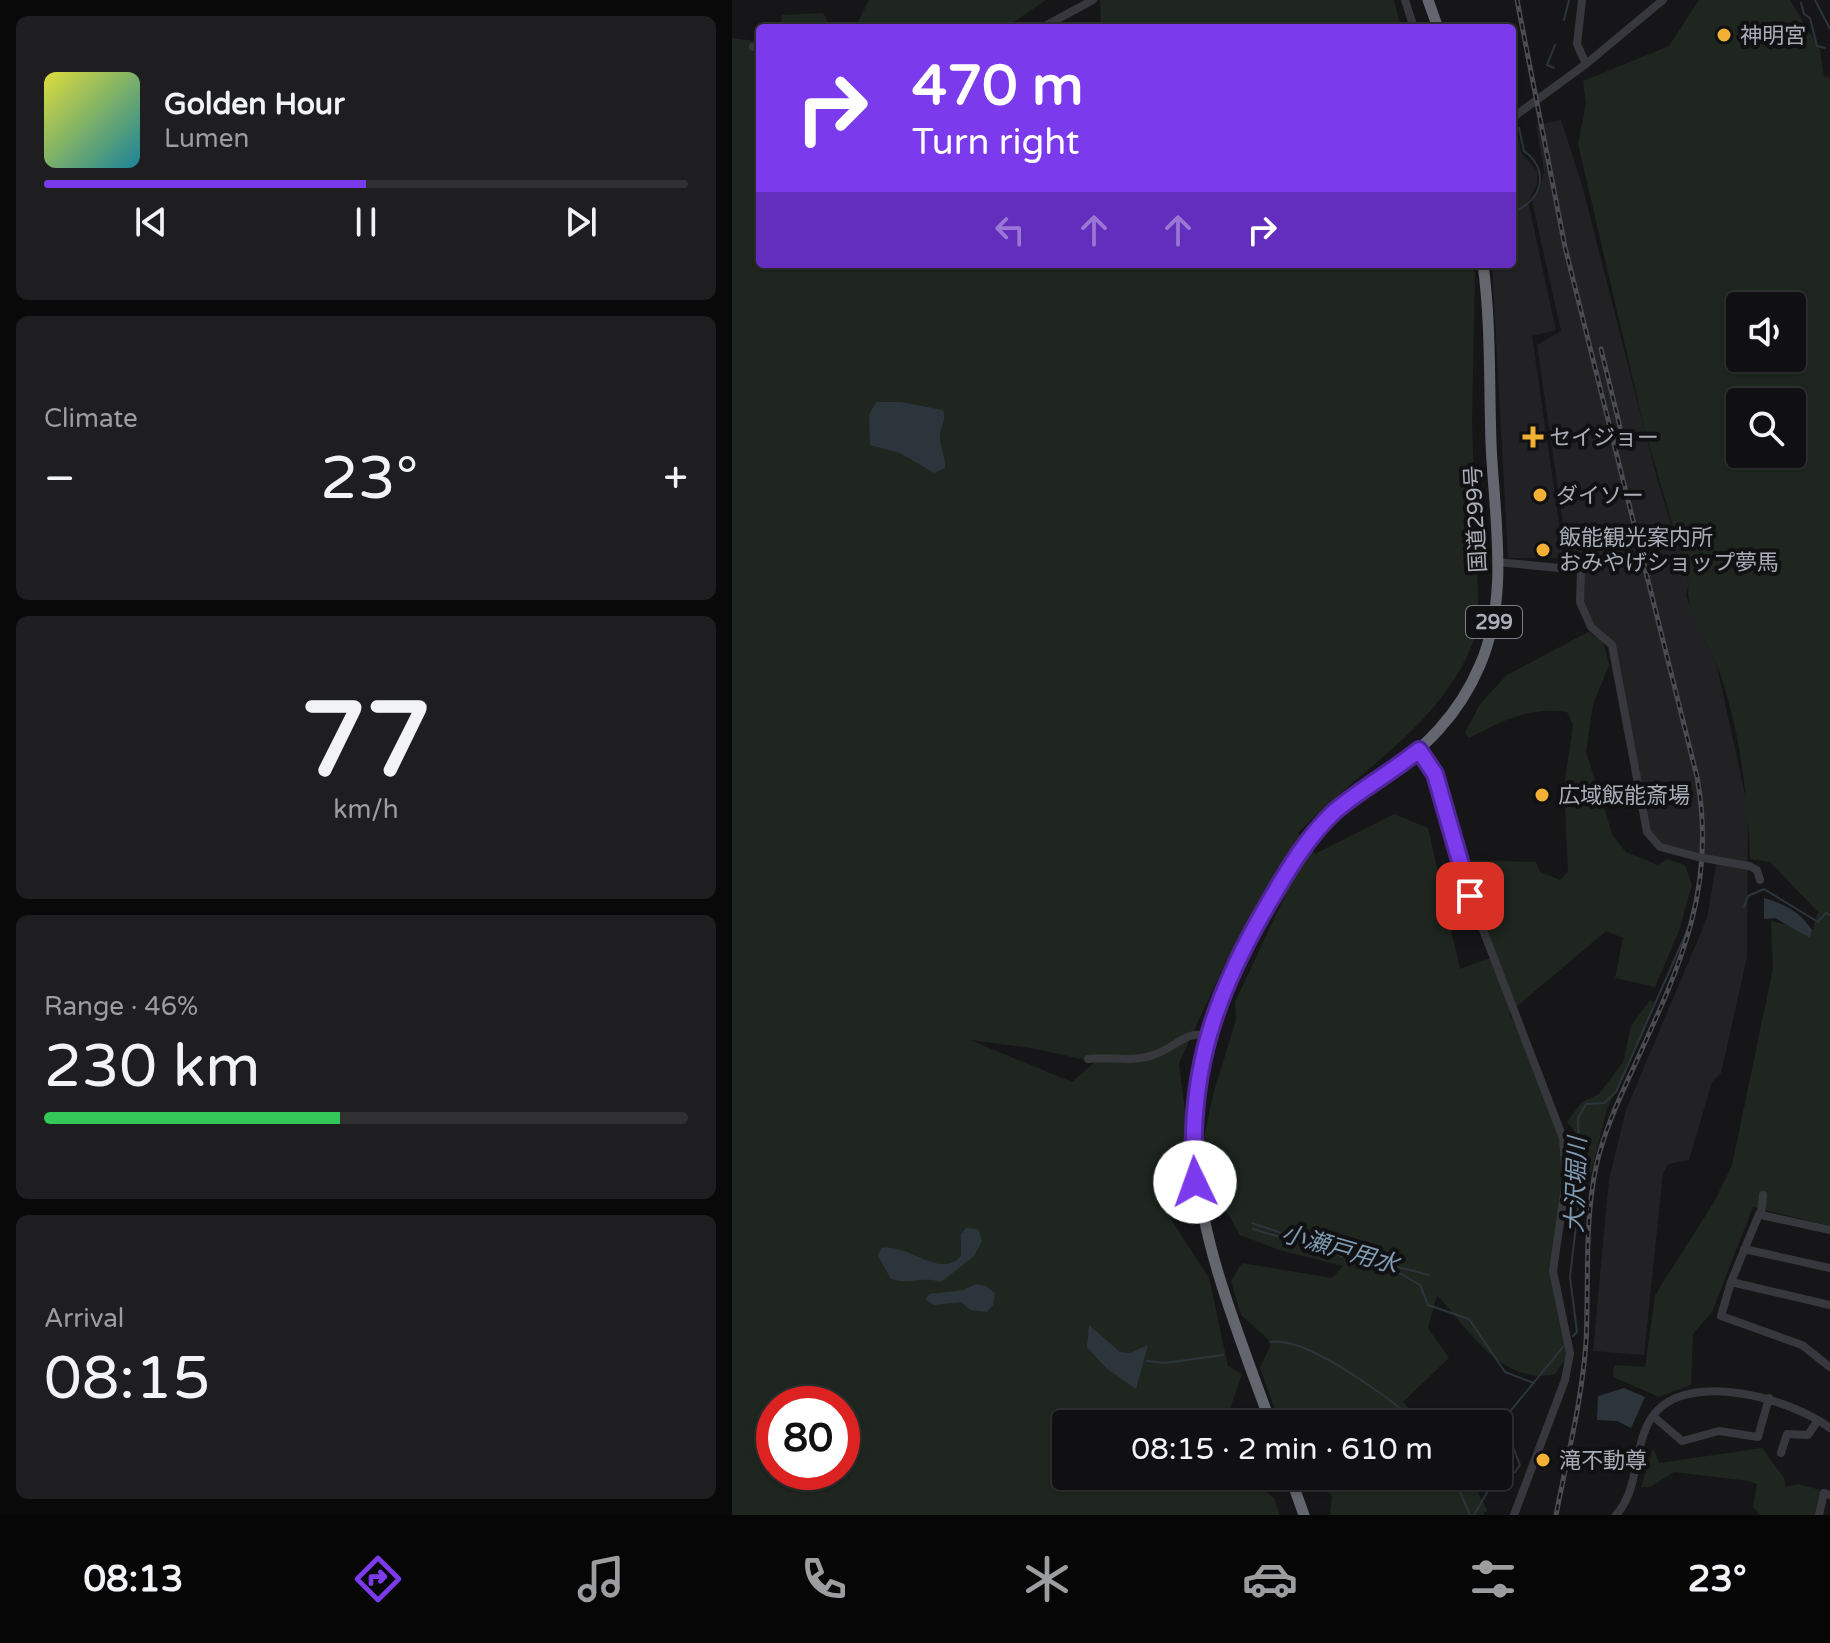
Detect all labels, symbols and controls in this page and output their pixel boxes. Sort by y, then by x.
place label: 神明宮 [1740,23,1806,49]
marker: 神明宮 [1715,26,1733,44]
text: 470 m [912,53,1083,120]
icon: right [780,56,884,160]
text: Golden Hour [164,86,345,123]
text: Turn right [912,121,1079,164]
text: Lumen [164,123,249,154]
icon: previous [129,200,173,244]
icon: pause [344,200,388,244]
icon: next [559,200,603,244]
icon: left [988,208,1032,252]
icon: ahead [1072,208,1116,252]
icon: ahead [1156,208,1200,252]
icon: right [1240,208,1284,252]
map controls [1726,292,1806,468]
button: sound [1726,292,1806,372]
button: search [1726,388,1806,468]
text: Climate [44,403,138,434]
place label: セイジョー [1549,425,1659,451]
marker: セイジョー [1524,428,1542,446]
text: 23° [320,443,418,515]
text: − [44,453,75,506]
text: + [663,453,688,506]
street label: 国道299号 [1460,465,1492,573]
place label: ダイソー [1556,483,1644,509]
marker: ダイソー [1531,486,1549,504]
place label: 飯能観光案内所 おみやげショップ夢馬 [1559,525,1779,576]
marker: 飯能観光案内所 おみやげショップ夢馬 [1534,541,1552,559]
road number: 299 [1466,606,1522,638]
text: 77 [301,679,431,804]
place label: 広域飯能斎場 [1558,783,1690,809]
marker: 広域飯能斎場 [1533,786,1551,804]
text: km/h [333,794,399,825]
pin [1436,862,1504,930]
icon: arrive [1448,874,1492,918]
text: Range · 46% [44,991,198,1022]
text: 230 km [44,1031,260,1103]
water label: 大沢堀川 [1560,1134,1593,1233]
position arrow [1153,1140,1237,1224]
water label: 小瀬戸用水 [1278,1219,1404,1281]
text: Arrival [44,1303,124,1334]
text: 08:15 [44,1343,210,1415]
speed limit sign: 80 [756,1386,860,1490]
text: 08:15 · 2 min · 610 m [1131,1431,1433,1468]
place label: 滝不動尊 [1559,1448,1647,1474]
marker: 滝不動尊 [1534,1451,1552,1469]
icon: directions [350,1551,406,1607]
icon: music [573,1551,629,1607]
icon: phone [796,1551,852,1607]
icon: climate [1019,1551,1075,1607]
icon: car [1242,1551,1298,1607]
icon: filters [1465,1551,1521,1607]
text: 08:13 [83,1558,183,1601]
text: 23° [1688,1558,1747,1601]

